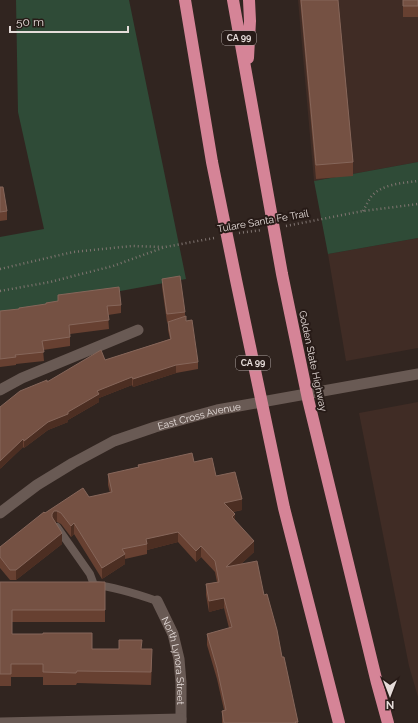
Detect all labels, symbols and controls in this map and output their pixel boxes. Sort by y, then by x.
scale bar [10,8,128,34]
text: 50 m [16,15,44,29]
road number: CA 99 [222,31,256,45]
street label: Tulare Santa Fe Trail [216,208,310,234]
street label: Golden State Highway [297,310,329,413]
road number: CA 99 [236,356,270,370]
street label: East Cross Avenue [156,400,242,432]
street label: North Lynora Street [160,615,187,705]
north arrow [370,675,410,715]
text: N [386,698,394,711]

